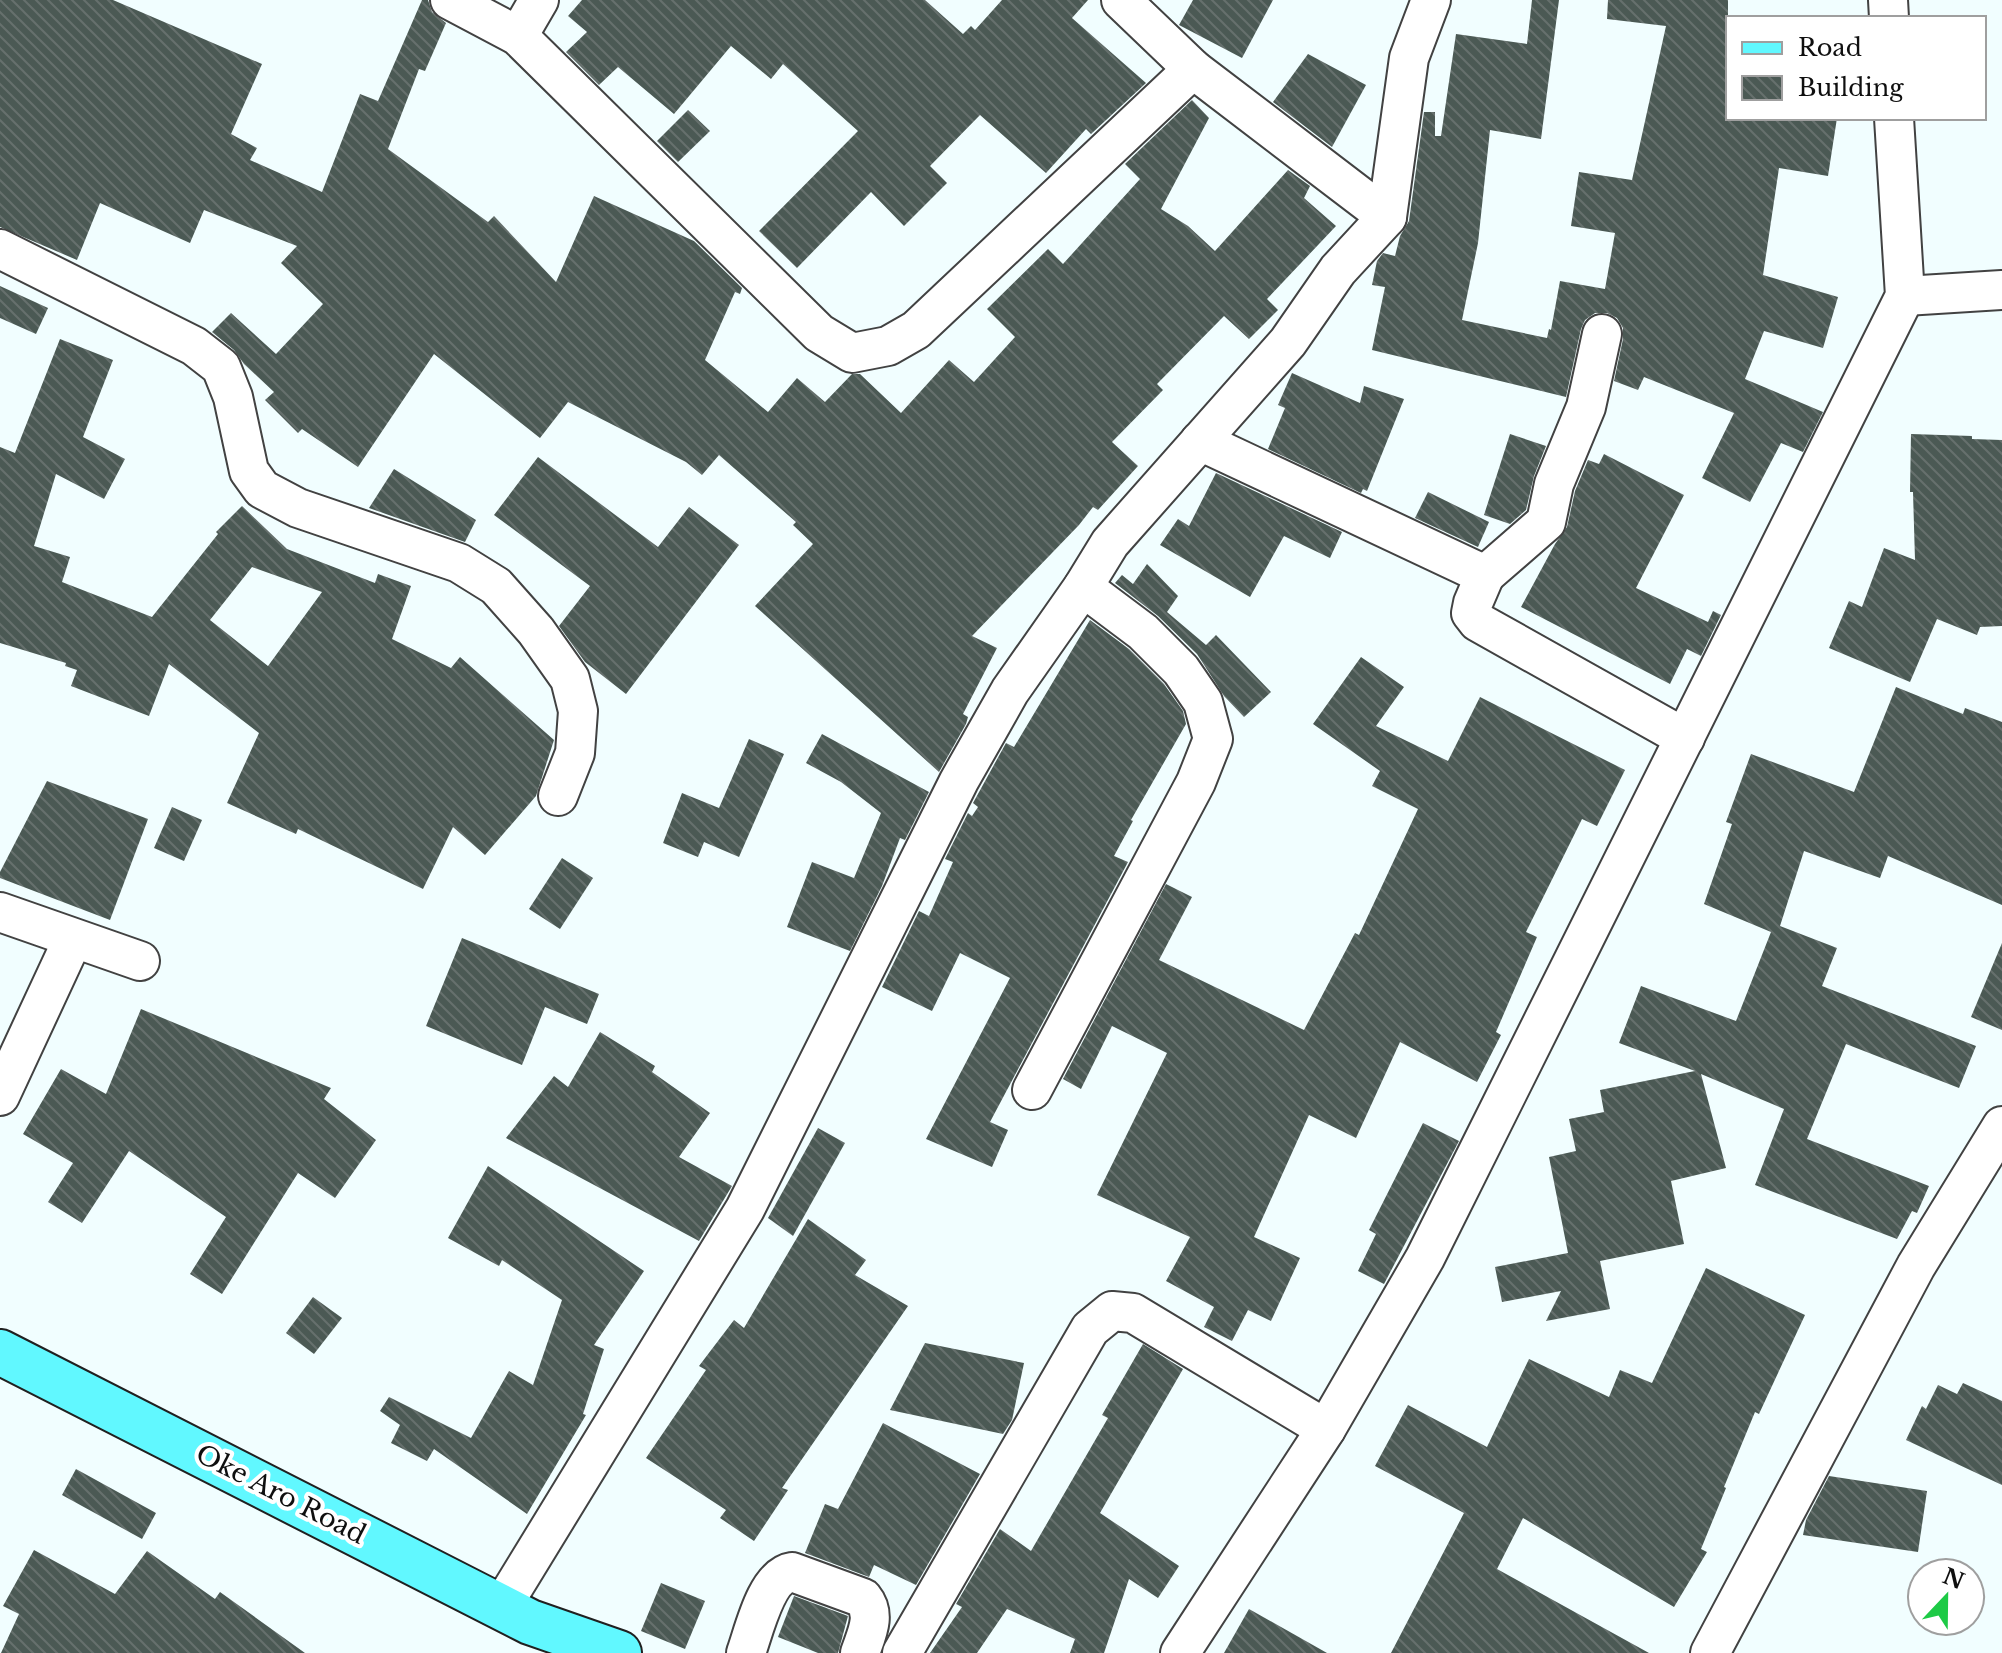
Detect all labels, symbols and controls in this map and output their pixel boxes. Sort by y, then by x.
legend [1726,16,1986,120]
text: Road [1798,33,1862,62]
text: Building [1798,73,1904,102]
street label: Oke Aro Road [191,1437,371,1551]
north arrow [1906,1557,1986,1637]
text: N [1939,1563,1968,1595]

